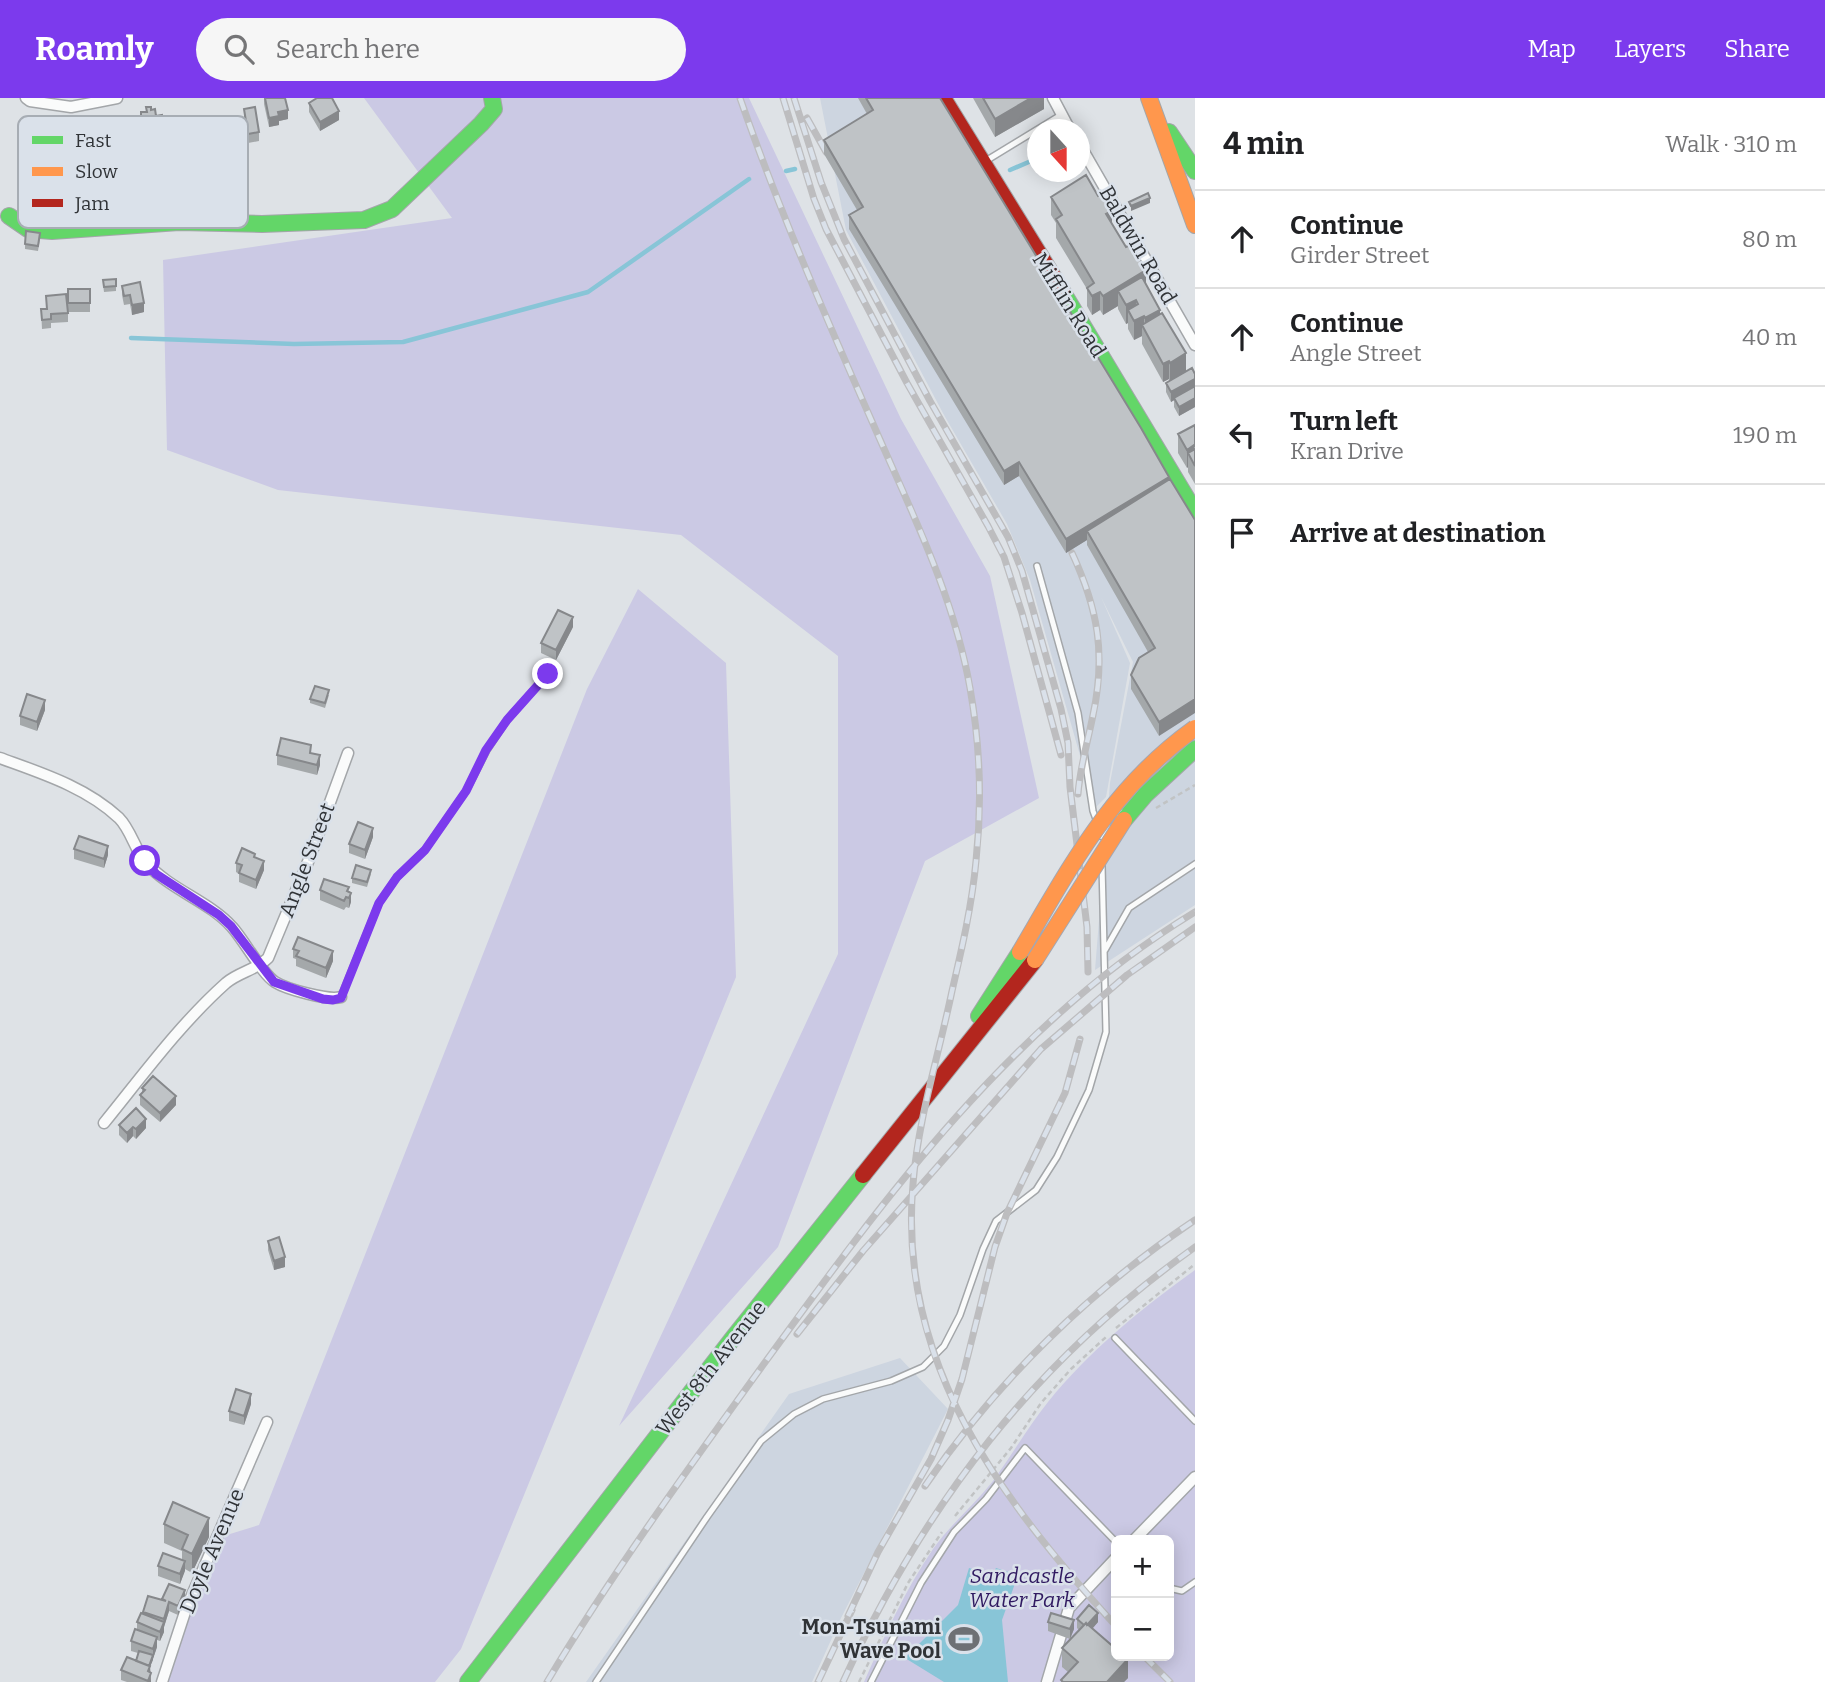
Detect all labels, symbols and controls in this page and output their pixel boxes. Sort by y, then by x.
search box [196,18,686,81]
text: Roamly [35,29,154,69]
icon: search [220,30,258,68]
text: Search here [276,34,420,65]
text: Map [1528,35,1576,63]
text: Layers [1614,35,1686,63]
text: Share [1724,35,1790,63]
legend [18,116,248,228]
north arrow [1027,119,1090,182]
text: 4 min [1223,126,1304,162]
text: Fast [75,129,112,152]
text: Walk · 310 m [1665,130,1797,158]
text: Slow [75,160,118,183]
street label: Baldwin Road [1094,181,1182,309]
text: Jam [74,192,109,215]
text: Continue [1290,210,1404,241]
icon: ahead [1223,220,1261,258]
text: 80 m [1742,225,1797,253]
text: Girder Street [1290,241,1429,269]
street label: Mifflin Road [1027,248,1111,362]
text: Continue [1290,308,1404,339]
icon: ahead [1223,318,1261,356]
text: 40 m [1742,323,1797,351]
text: Angle Street [1290,339,1422,367]
text: Turn left [1290,406,1398,437]
icon: left [1223,416,1261,454]
text: 190 m [1733,421,1797,449]
text: Kran Drive [1290,437,1404,465]
icon: arrive [1223,514,1261,552]
text: Arrive at destination [1290,518,1545,549]
route end [532,658,563,689]
street label: Angle Street [273,799,341,921]
route start [129,845,160,876]
street label: West 8th Avenue [650,1295,772,1441]
street label: Doyle Avenue [174,1485,250,1617]
map controls [1111,1535,1174,1661]
button: + [1111,1535,1174,1598]
park label: Sandcastle Water Park [969,1563,1076,1613]
button: − [1111,1598,1174,1661]
place label: Mon-Tsunami Wave Pool [802,1614,941,1664]
sports icon: Mon-Tsunami Wave Pool [947,1622,981,1656]

